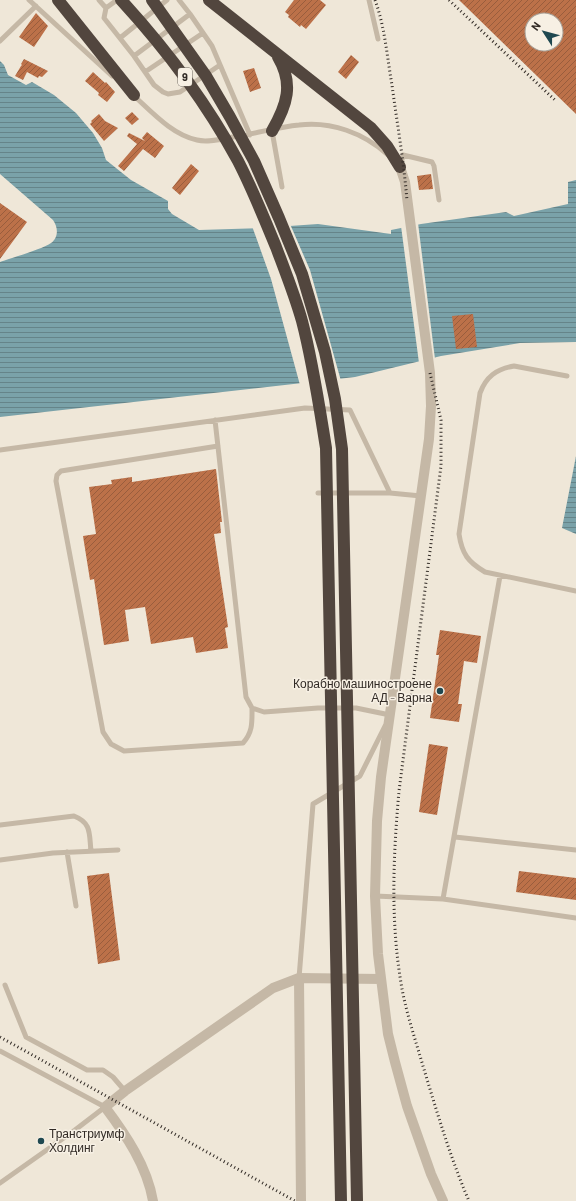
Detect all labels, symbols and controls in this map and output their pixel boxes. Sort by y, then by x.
north arrow [524,12,564,52]
text: N [528,19,543,33]
road number: 9 [178,68,192,86]
place label: Корабно машиностроене АД - Варна [293,676,432,705]
marker: Корабно машиностроене АД - Варна [435,686,445,696]
place label: Транстриумф Холдинг [49,1126,125,1155]
marker: Транстриумф Холдинг [36,1136,46,1146]

